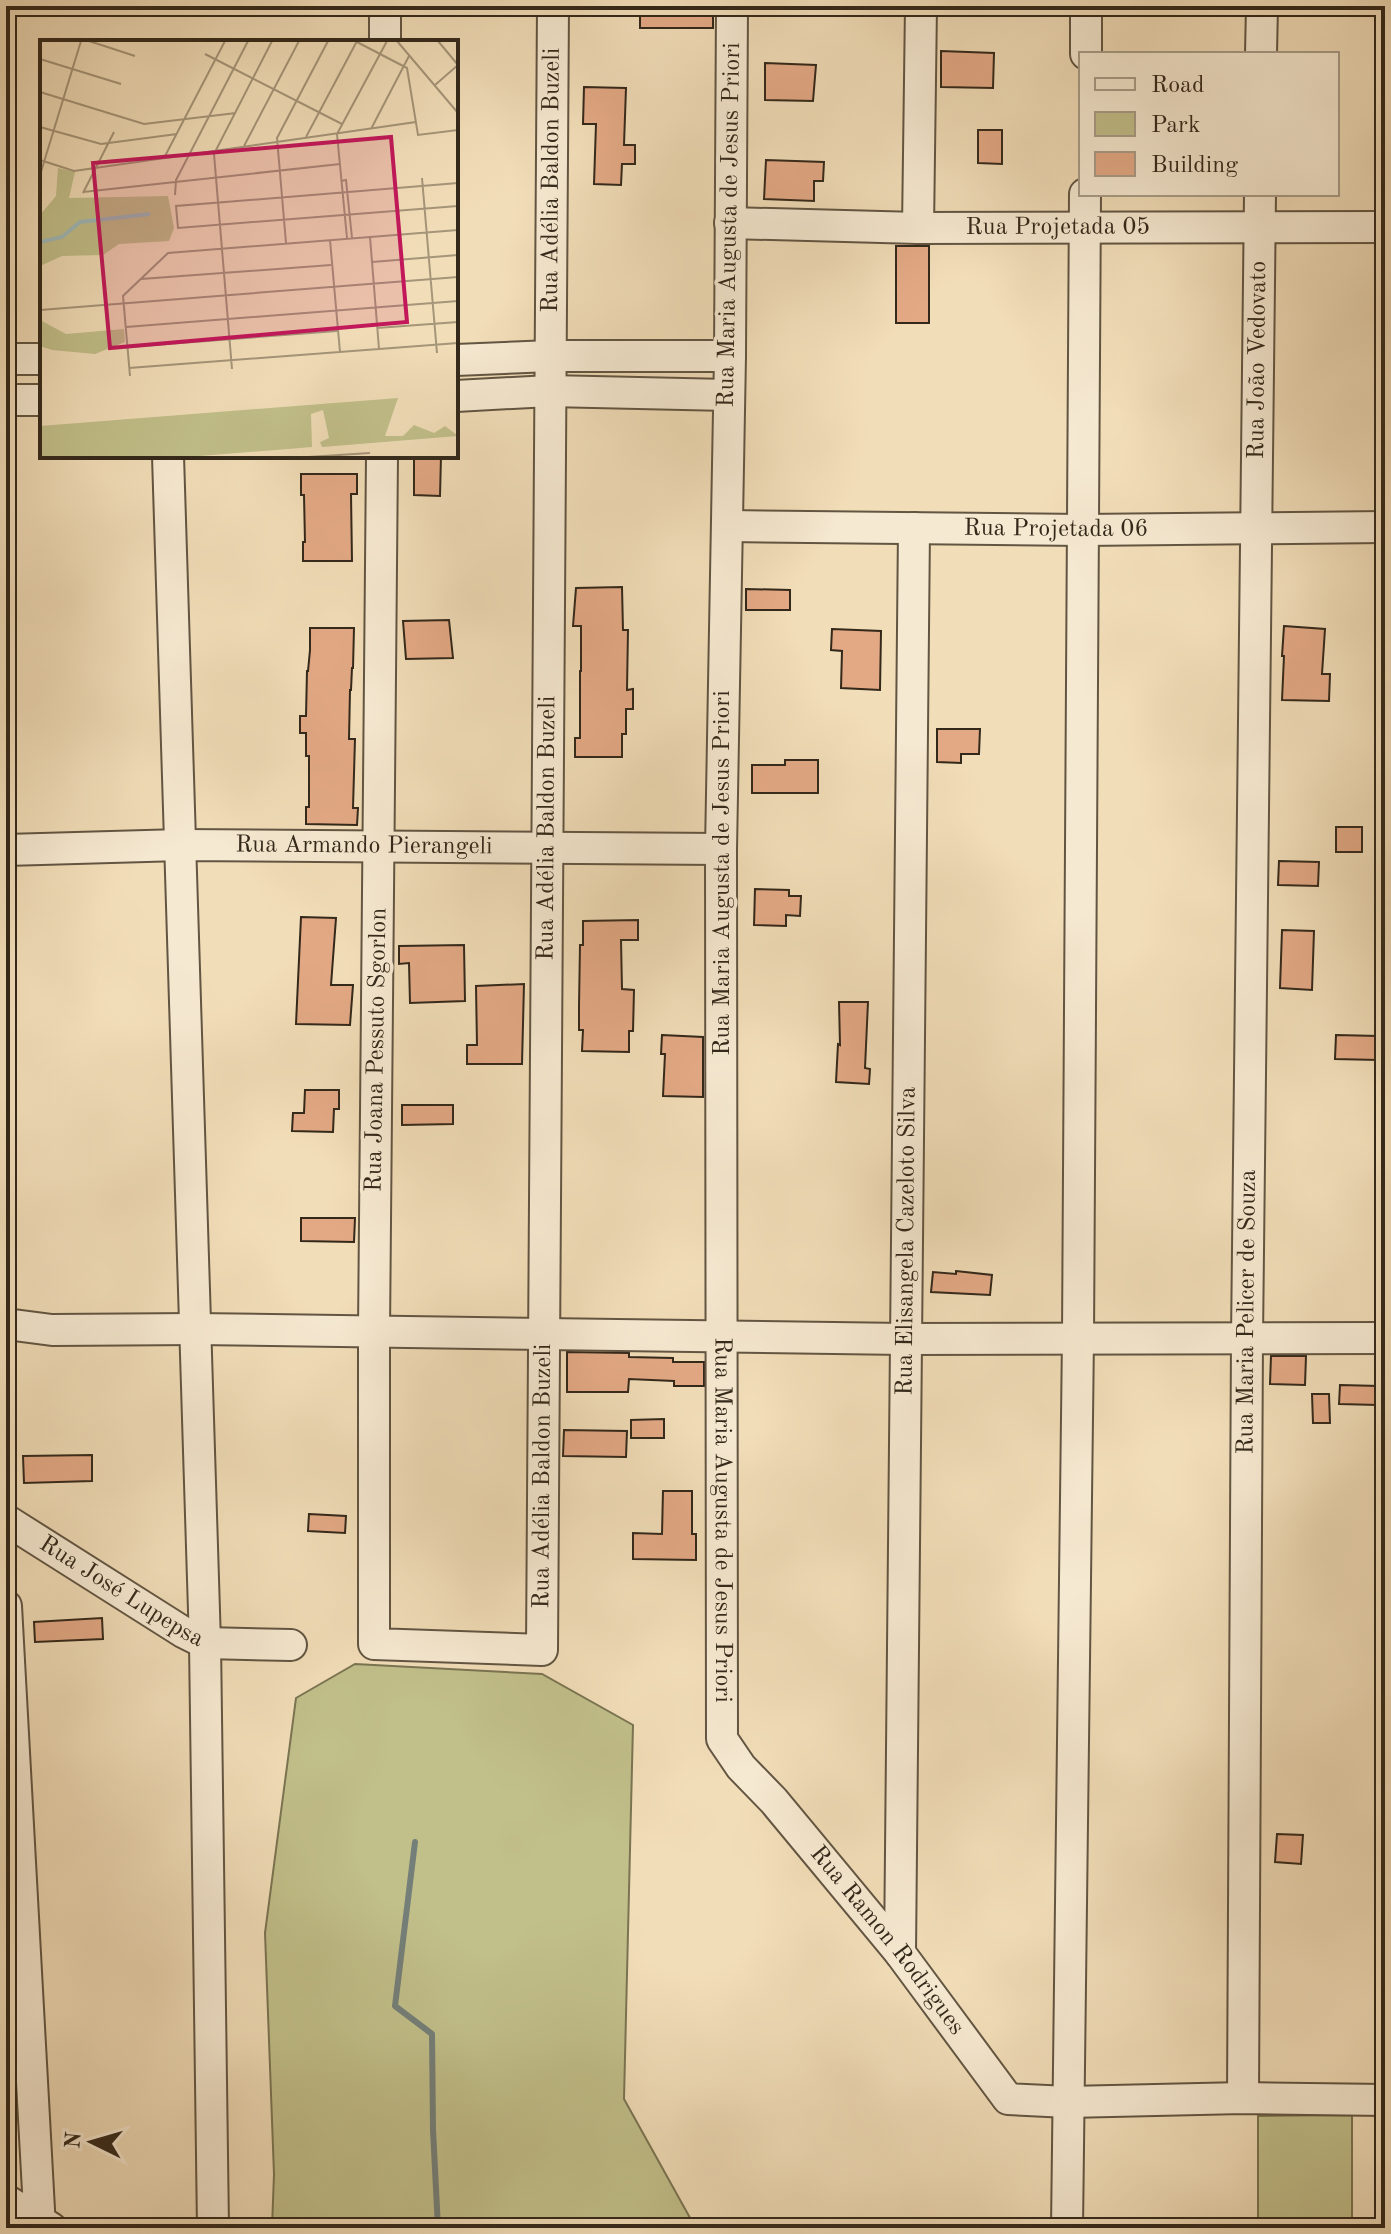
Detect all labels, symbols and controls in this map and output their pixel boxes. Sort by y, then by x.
inset map [40,40,458,458]
street label: Rua Maria Augusta de Jesus Priori [715,42,745,408]
street label: Rua Adélia Baldon Buzeli [539,48,565,313]
legend [1079,52,1339,196]
text: Road [1151,74,1204,98]
text: Park [1151,114,1200,138]
text: Building [1151,154,1238,178]
street label: Rua Projetada 05 [966,216,1150,240]
street label: Rua João Vedovato [1245,261,1271,460]
street label: Rua Projetada 06 [964,517,1148,542]
street label: Rua Maria Augusta de Jesus Priori [711,690,735,1056]
street label: Rua Adélia Baldon Buzeli [535,696,560,961]
street label: Rua Armando Pierangeli [235,833,493,859]
street label: Rua Joana Pessuto Sgorlon [363,908,391,1192]
street label: Rua Elisangela Cazeloto Silva [893,1086,921,1396]
street label: Rua Maria Pelicer de Souza [1234,1169,1261,1455]
street label: Rua Maria Augusta de Jesus Priori [710,1337,734,1703]
street label: Rua Adélia Baldon Buzeli [530,1344,556,1609]
street label: Rua José Lupepsa [35,1532,207,1652]
street label: Rua Ramon Rodrigues [805,1842,969,2040]
north arrow [52,2102,132,2182]
text: N [62,2131,86,2150]

